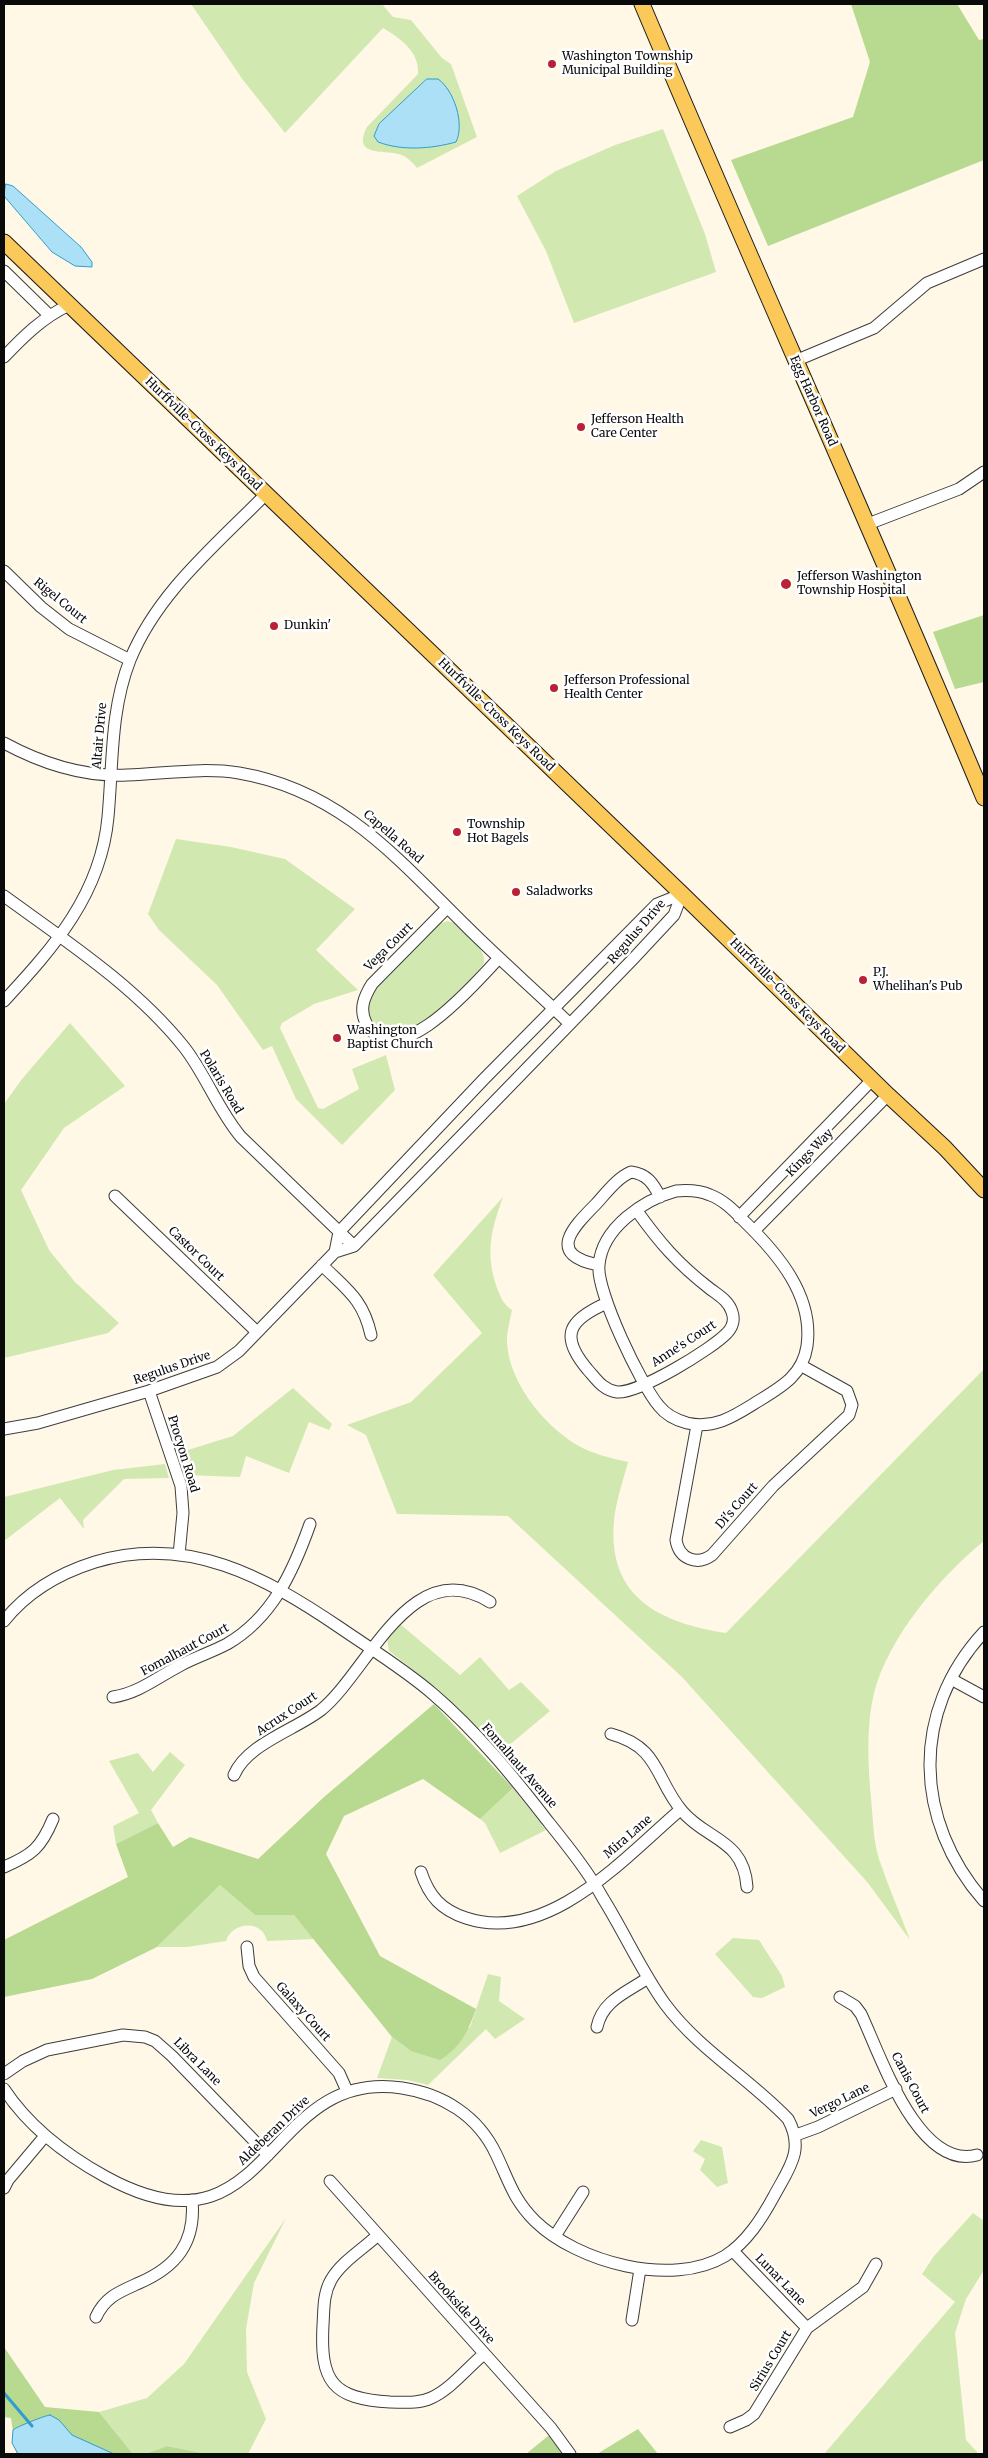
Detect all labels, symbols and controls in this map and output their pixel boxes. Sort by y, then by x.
place label: Washington Township Municipal Building [562,50,693,78]
marker: Washington Township Municipal Building [546,58,558,70]
street label: Egg Harbor Road [787,353,839,449]
street label: Hurffville-Cross Keys Road [142,375,264,493]
place label: Jefferson Health Care Center [591,413,684,441]
marker: Jefferson Health Care Center [575,421,587,433]
place label: Jefferson Washington Township Hospital [797,570,922,598]
street label: Rigel Court [30,575,90,627]
marker: Jefferson Washington Township Hospital [779,577,793,591]
place label: Dunkin' [284,619,331,633]
marker: Dunkin' [268,620,280,632]
street label: Hurffville-Cross Keys Road [435,656,557,774]
place label: Jefferson Professional Health Center [564,674,690,702]
marker: Jefferson Professional Health Center [548,682,560,694]
street label: Altair Drive [90,702,110,770]
street label: Capella Road [360,807,426,867]
place label: Township Hot Bagels [467,818,529,846]
marker: Township Hot Bagels [451,826,463,838]
place label: Saladworks [526,885,593,899]
marker: Saladworks [510,886,522,898]
street label: Regulus Drive [605,897,669,967]
street label: Vega Court [362,920,416,974]
street label: Hurffville-Cross Keys Road [727,936,847,1056]
place label: P.J. Whelihan's Pub [873,966,962,994]
marker: P.J. Whelihan's Pub [857,974,869,986]
place label: Washington Baptist Church [347,1024,433,1052]
marker: Washington Baptist Church [331,1032,343,1044]
street label: Polaris Road [196,1048,246,1116]
street label: Kings Way [784,1126,836,1180]
street label: Castor Court [165,1224,227,1284]
street label: Anne's Court [649,1318,719,1370]
street label: Regulus Drive [132,1348,212,1388]
street label: Procyon Road [164,1414,202,1494]
street label: Di's Court [713,1480,761,1532]
street label: Fomalhaut Court [139,1621,231,1679]
street label: Acrux Court [254,1689,320,1739]
street label: Fomalhaut Avenue [478,1721,560,1811]
street label: Mira Lane [601,1812,655,1862]
street label: Galaxy Court [273,1979,333,2045]
street label: Libra Lane [170,2035,224,2089]
street label: Canis Court [888,2050,932,2116]
street label: Vergo Lane [808,2080,872,2122]
street label: Aldeberan Drive [235,2093,313,2169]
street label: Lunar Lane [752,2251,808,2309]
street label: Brookside Drive [425,2269,497,2347]
street label: Sirius Court [747,2328,795,2394]

